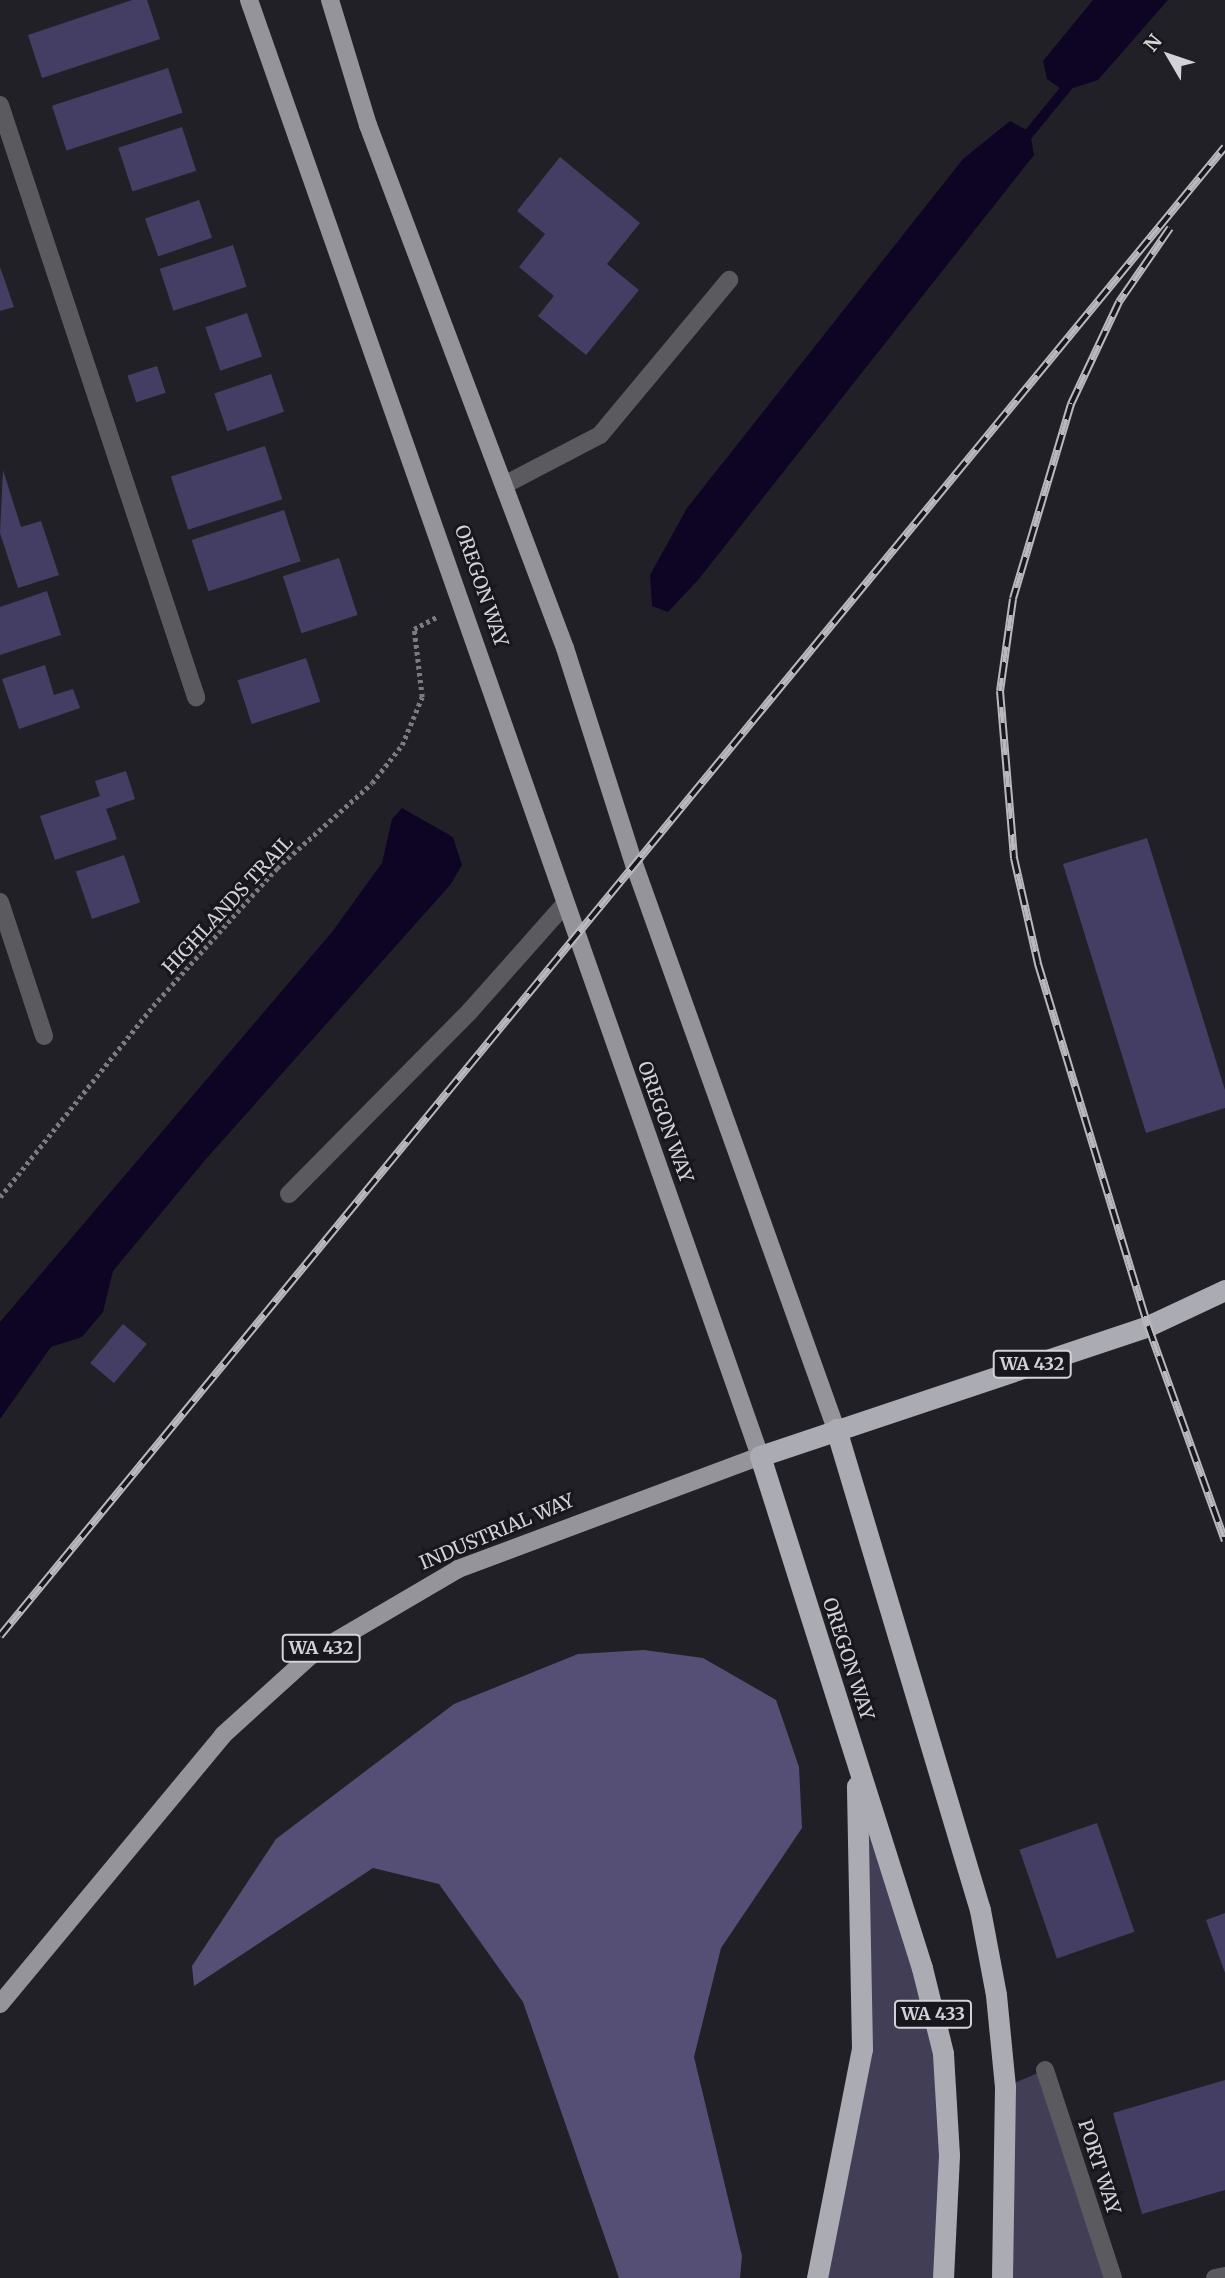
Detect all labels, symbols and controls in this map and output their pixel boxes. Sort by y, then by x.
north arrow [1134,21,1204,91]
text: N [1139,29,1167,56]
street label: OREGON WAY [449,522,513,650]
street label: HIGHLANDS TRAIL [158,831,298,979]
street label: OREGON WAY [633,1058,697,1186]
road number: WA 432 [992,1350,1072,1378]
street label: INDUSTRIAL WAY [416,1489,578,1575]
street label: OREGON WAY [817,1595,879,1723]
road number: WA 432 [281,1633,361,1662]
road number: WA 433 [893,2000,973,2028]
street label: PORT WAY [1073,2117,1125,2217]

